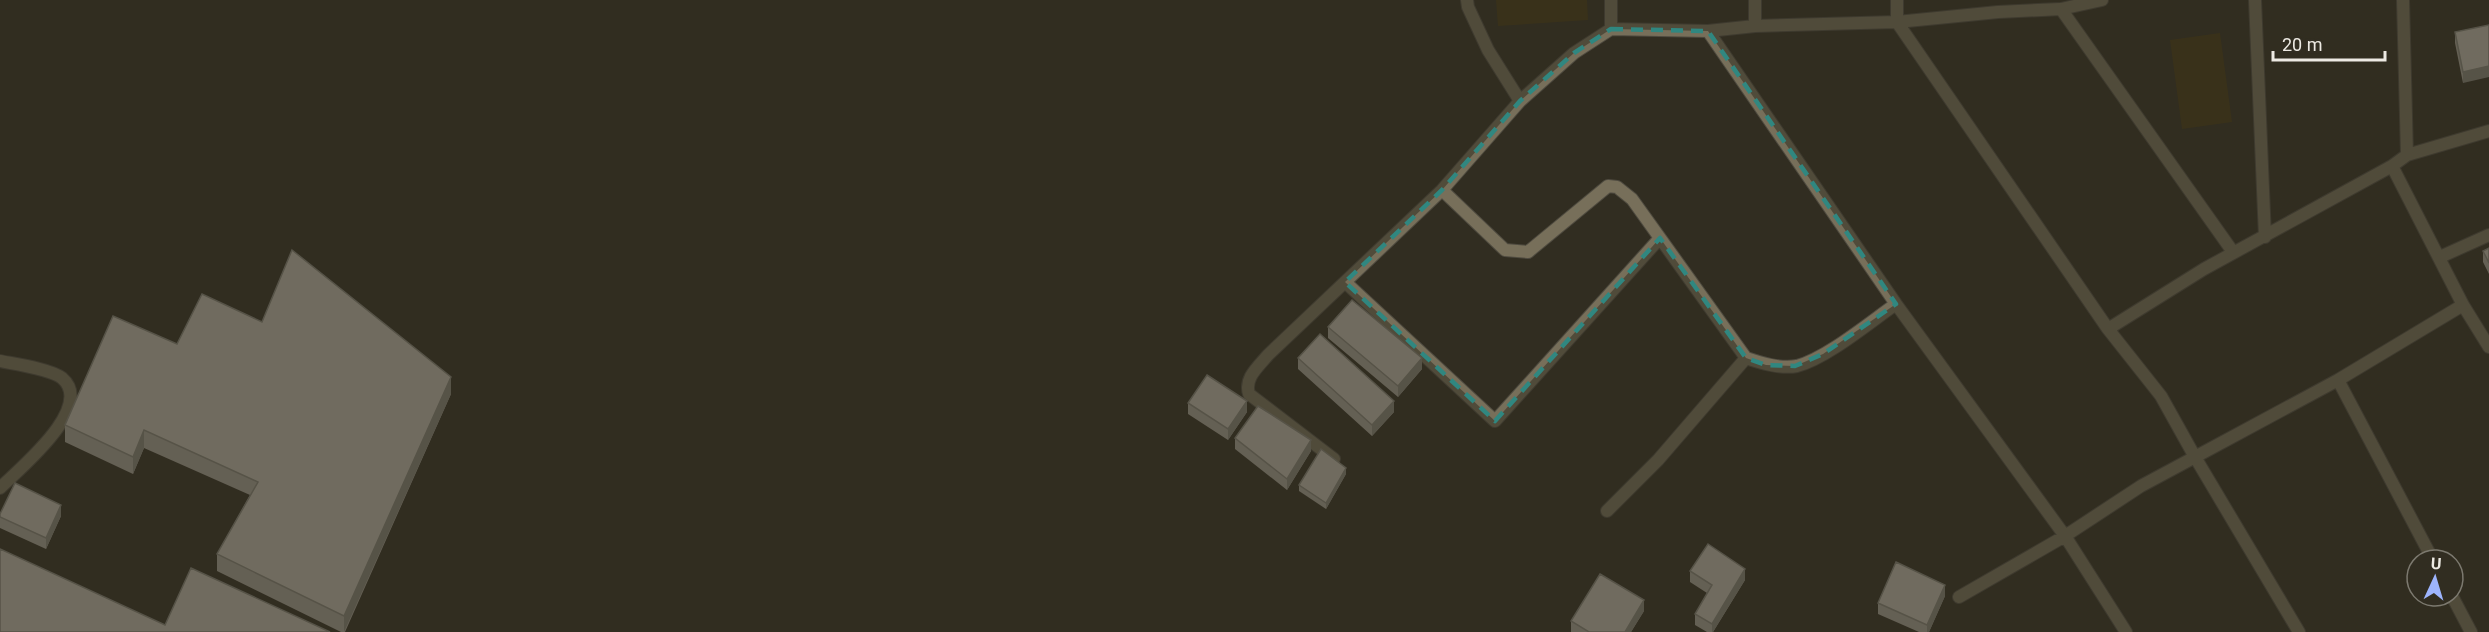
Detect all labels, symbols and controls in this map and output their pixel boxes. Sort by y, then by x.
scale bar [2273,24,2386,62]
text: 20 m [2282,34,2322,55]
north arrow [2405,548,2465,608]
text: U [2430,554,2442,573]

